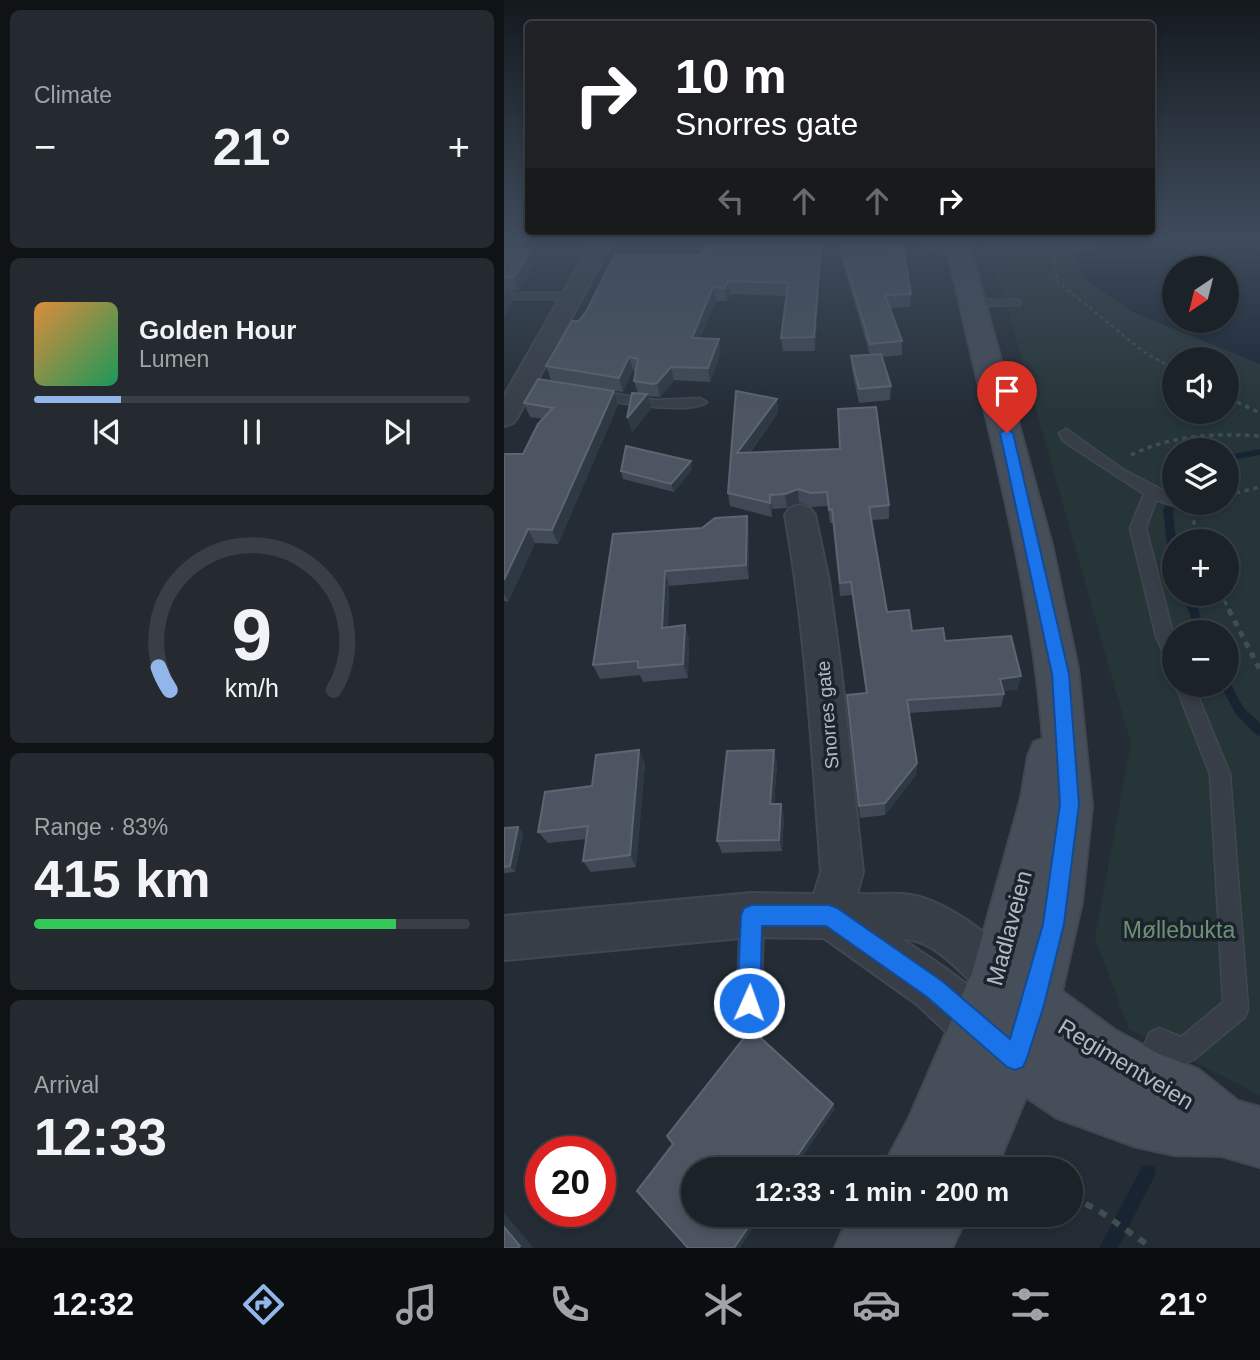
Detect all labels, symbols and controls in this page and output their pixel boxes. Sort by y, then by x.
icon: right [560,49,651,140]
text: 10 m [675,49,787,103]
text: Climate [34,82,112,108]
text: Snorres gate [675,106,858,142]
text: 21° [213,118,291,176]
text: − [34,126,56,168]
text: + [448,126,470,168]
icon: left [712,182,750,220]
icon: ahead [785,182,823,220]
icon: ahead [858,182,896,220]
icon: right [931,182,969,220]
north arrow [1162,256,1239,332]
map controls [1162,256,1239,697]
text: Golden Hour [139,315,296,345]
text: Lumen [139,346,209,372]
button: sound [1162,347,1239,424]
pin [977,361,1037,433]
icon: arrive [988,372,1026,410]
icon: previous [88,413,126,451]
icon: pause [233,413,271,451]
icon: next [378,413,416,451]
button: layers [1162,438,1239,515]
button: + [1162,529,1239,606]
text: 9 [232,594,272,675]
button: − [1162,620,1239,697]
street label: Snorres gate [812,660,843,770]
text: km/h [225,674,279,702]
text: Range · 83% [34,814,168,840]
text: 415 km [34,850,210,908]
street label: Madlaveien [981,868,1037,988]
park label: Møllebukta [1123,917,1235,943]
position arrow [712,966,786,1040]
street label: Regimentveien [1054,1013,1198,1115]
text: Arrival [34,1072,99,1098]
text: 12:33 [34,1108,167,1166]
speed limit sign: 20 [525,1136,616,1227]
text: 12:33 · 1 min · 200 m [755,1177,1009,1207]
icon: directions [239,1280,288,1329]
icon: music [392,1280,441,1329]
icon: phone [545,1280,594,1329]
icon: climate [699,1280,748,1329]
icon: car [852,1280,901,1329]
icon: filters [1006,1280,1055,1329]
text: 12:32 [52,1286,134,1322]
text: 21° [1159,1286,1208,1322]

